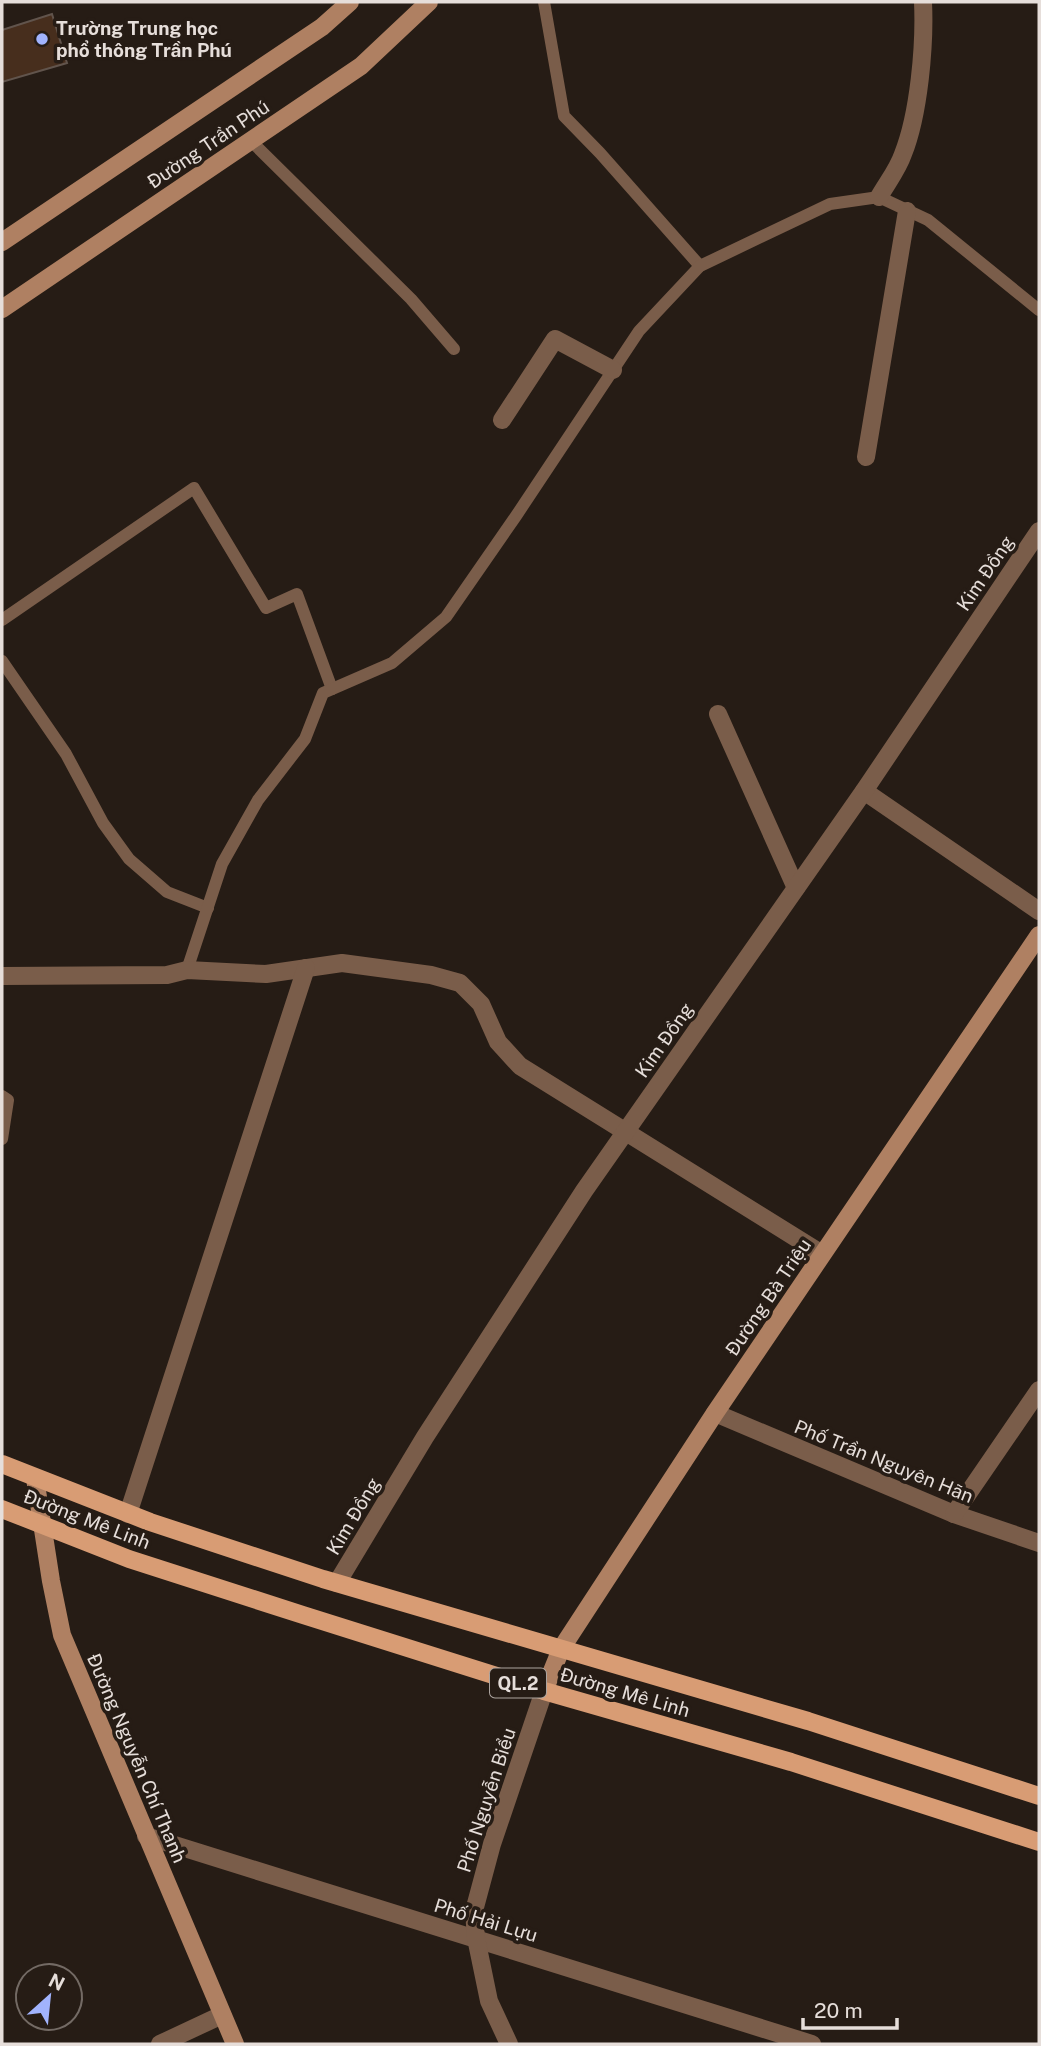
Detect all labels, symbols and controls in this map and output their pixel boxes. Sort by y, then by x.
place label: Trường Trung học phổ thông Trần Phú [56,17,232,61]
marker: Trường Trung học phổ thông Trần Phú [34,31,50,47]
street label: Đường Trần Phú [143,95,273,193]
street label: Kim Đồng [952,531,1018,615]
street label: Kim Đồng [630,998,698,1081]
street label: Đường Bà Triệu [721,1234,815,1360]
street label: Phố Trần Nguyên Hãn [791,1415,977,1507]
street label: Kim Đồng [321,1473,385,1558]
street label: Đường Mê Linh [21,1485,153,1553]
street label: Đường Nguyễn Chí Thanh [83,1650,191,1866]
street label: Đường Mê Linh [558,1663,692,1721]
road number: QL.2 [490,1668,546,1698]
street label: Phố Nguyễn Biểu [452,1725,520,1875]
street label: Phố Hải Lựu [432,1894,540,1946]
north arrow [14,1962,84,2032]
text: N [45,1969,68,1995]
scale bar [803,1986,898,2030]
text: 20 m [814,1998,863,2023]

